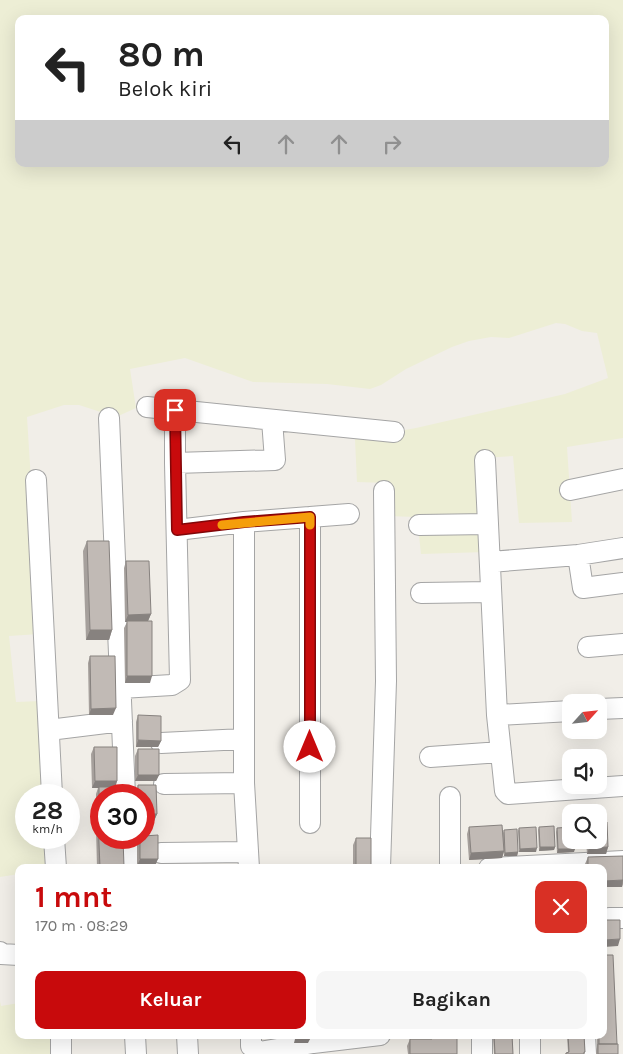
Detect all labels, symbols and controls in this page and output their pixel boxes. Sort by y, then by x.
text: 80 m [118,34,205,75]
icon: left [35,35,100,100]
text: Belok kiri [118,76,212,102]
icon: left [219,130,247,158]
icon: ahead [272,130,300,158]
icon: ahead [325,130,353,158]
icon: right [378,130,406,158]
pin [154,389,196,431]
icon: arrive [161,396,189,424]
north arrow [562,694,608,739]
map controls [562,694,607,849]
position arrow [283,720,335,772]
button: sound [562,749,607,794]
speed limit sign: 30 [90,784,155,849]
text: 28 [32,796,63,825]
button: search [562,804,607,849]
text: km/h [32,822,63,836]
text: 1 mnt [35,879,112,915]
button: close [535,881,587,933]
text: 170 m · 08:29 [35,916,128,935]
button: Keluar [35,971,306,1029]
button: Bagikan [316,971,587,1029]

